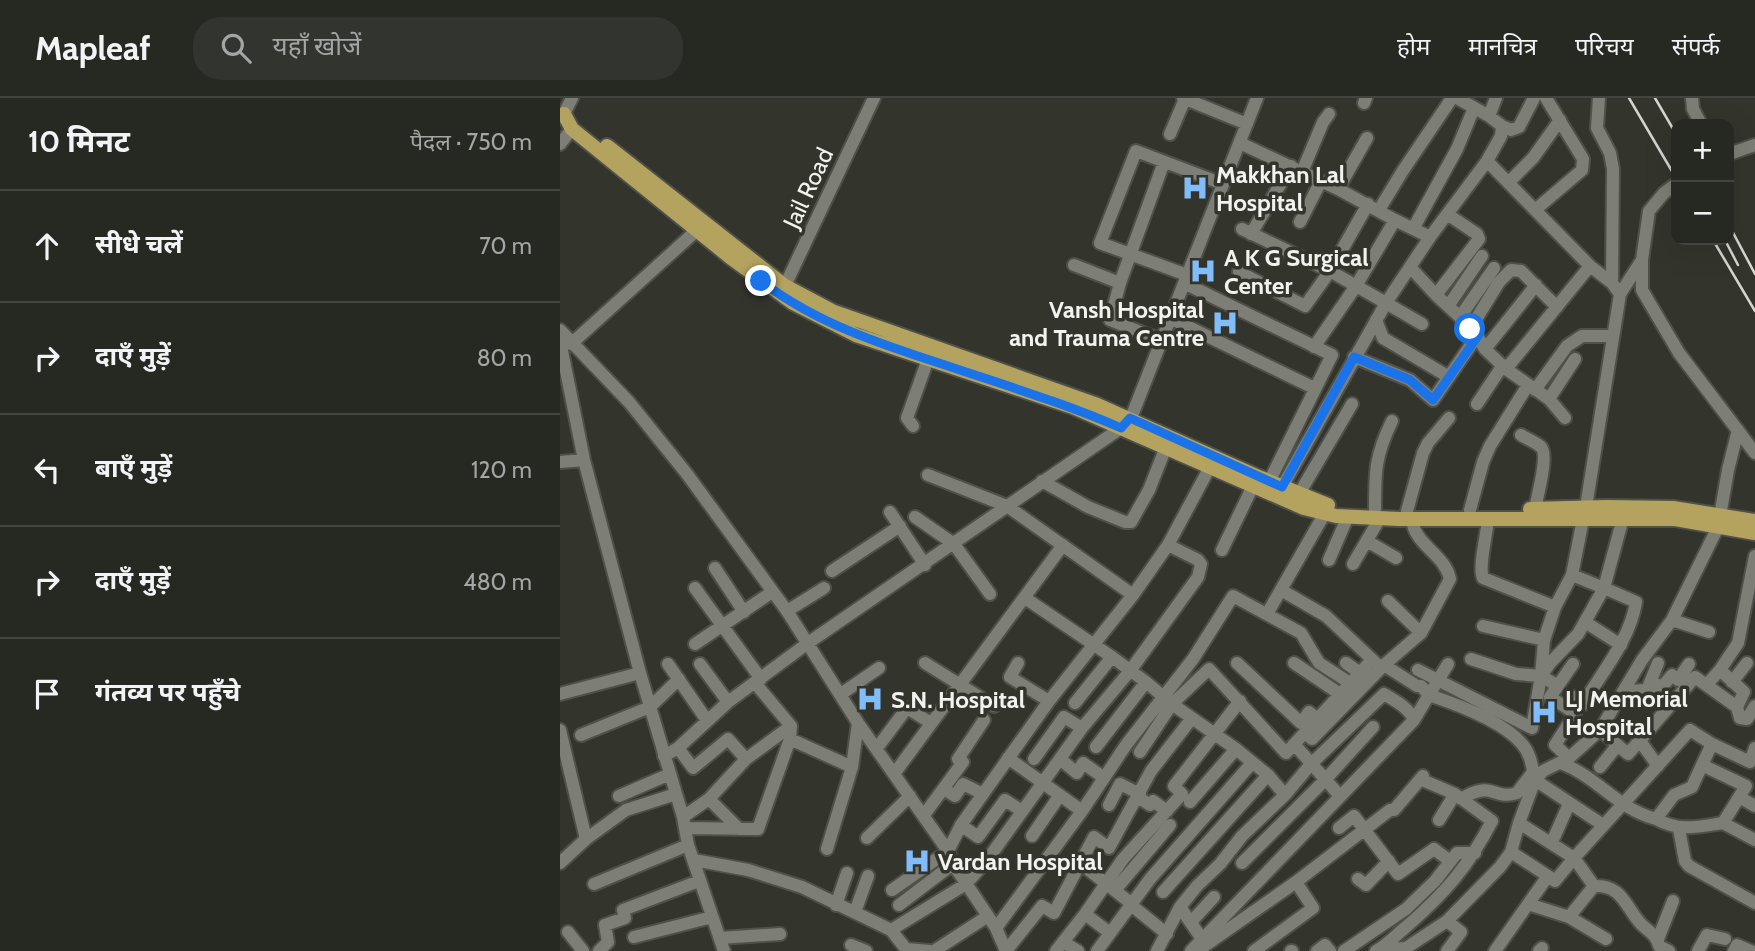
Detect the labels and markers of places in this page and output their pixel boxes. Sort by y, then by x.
place label: Makkhan Lal Hospital [1216,160,1345,217]
hospital icon: Makkhan Lal Hospital [1180,173,1210,203]
place label: A K G Surgical Center [1224,243,1369,300]
hospital icon: A K G Surgical Center [1188,256,1218,286]
place label: Vansh Hospital and Trauma Centre [1009,295,1204,352]
hospital icon: Vansh Hospital and Trauma Centre [1210,308,1240,338]
hospital icon: S.N. Hospital [855,684,885,714]
place label: LJ Memorial Hospital [1565,684,1688,741]
place label: S.N. Hospital [891,685,1025,714]
hospital icon: LJ Memorial Hospital [1529,697,1559,727]
hospital icon: Vardan Hospital [902,846,932,876]
place label: Vardan Hospital [938,847,1103,876]

